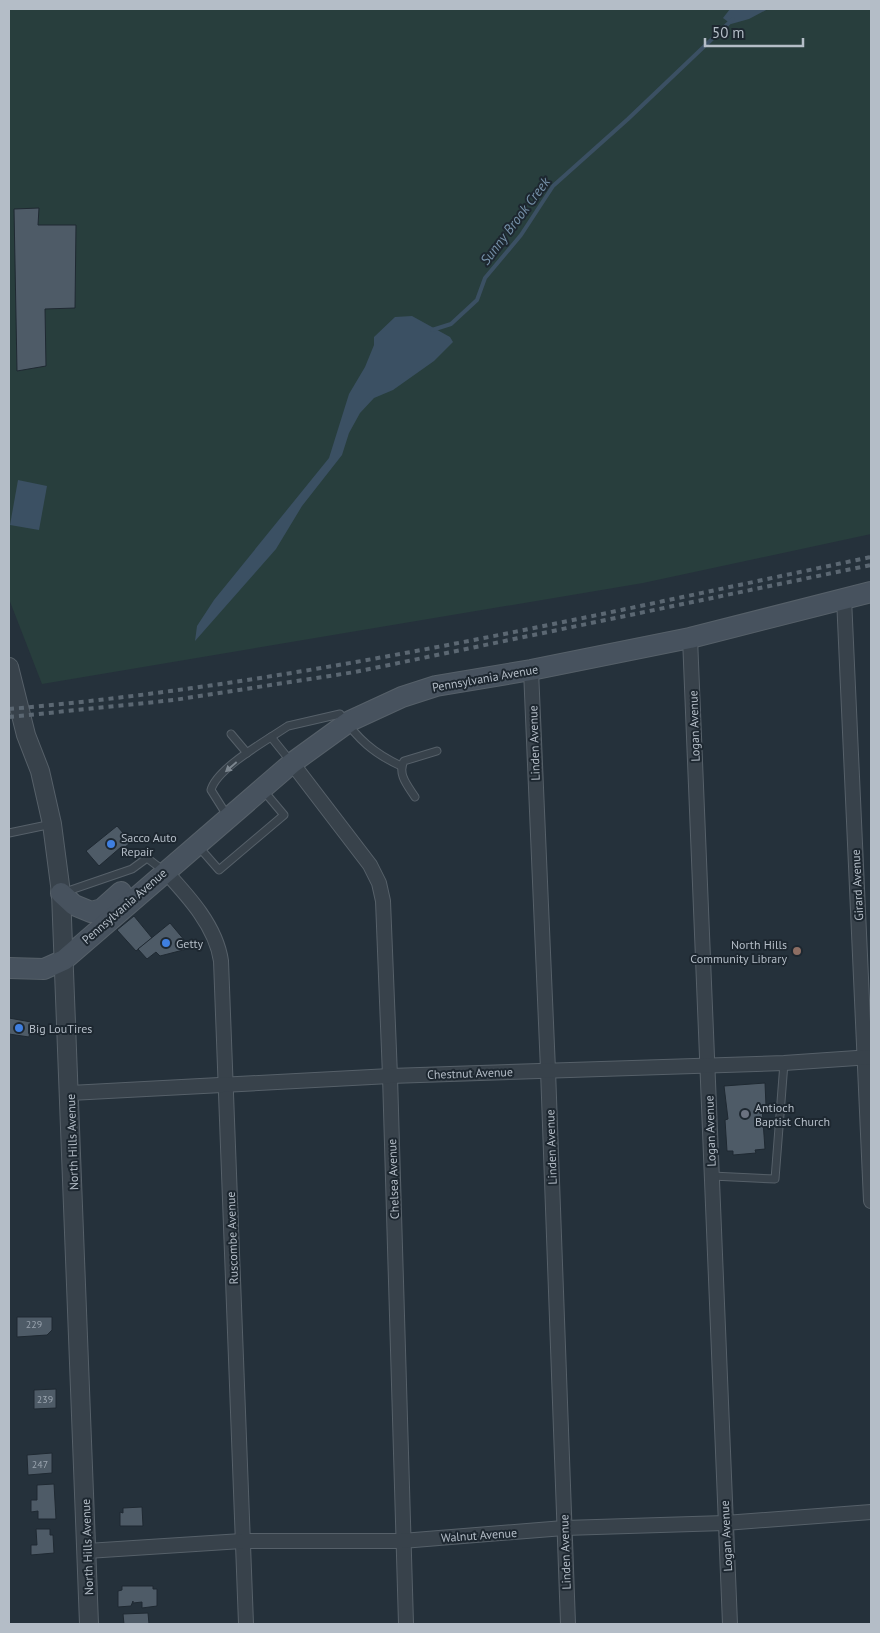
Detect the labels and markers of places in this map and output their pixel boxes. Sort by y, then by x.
place label: Sacco Auto Repair [121,830,177,859]
marker: Sacco Auto Repair [105,838,117,850]
place label: Getty [176,936,204,951]
marker: Getty [160,937,172,949]
place label: North Hills Community Library [690,937,787,966]
marker: North Hills Community Library [791,945,803,957]
place label: Big LouTires [29,1021,92,1036]
marker: Big LouTires [13,1022,25,1034]
place label: Antioch Baptist Church [755,1100,830,1129]
marker: Antioch Baptist Church [739,1108,751,1120]

